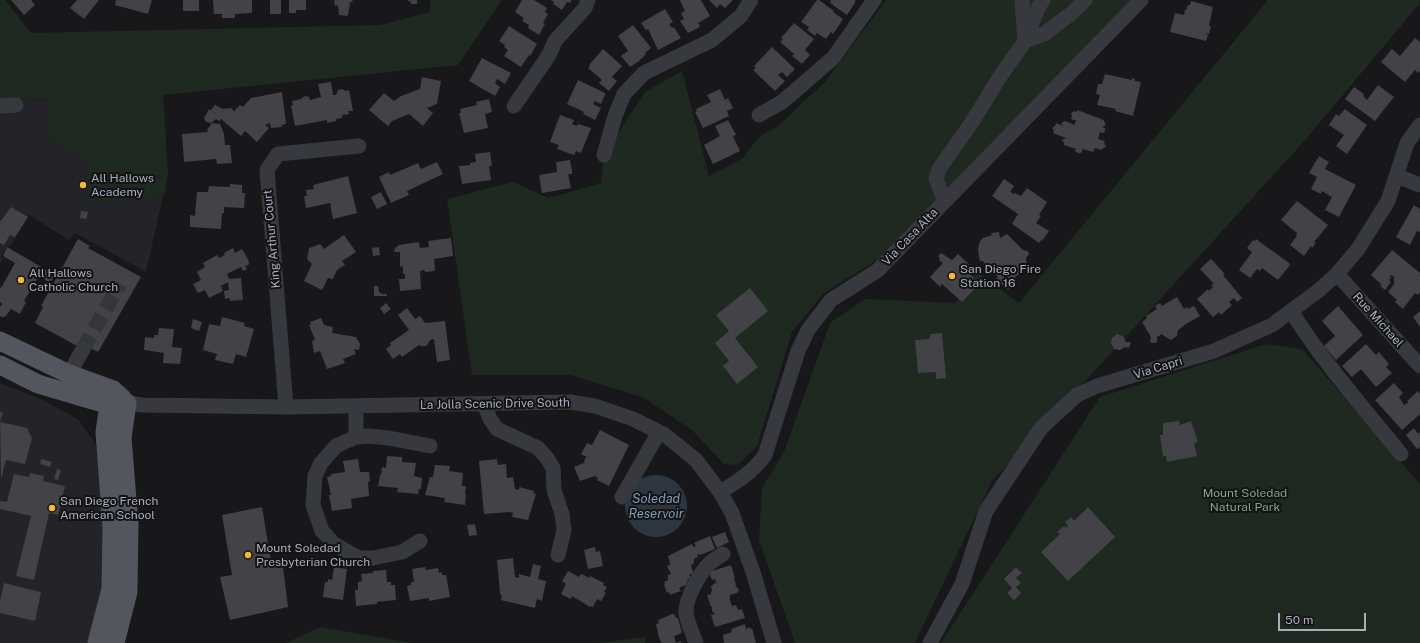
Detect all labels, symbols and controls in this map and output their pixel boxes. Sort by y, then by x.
place label: All Hallows Academy [91,171,154,199]
marker: All Hallows Academy [78,180,88,190]
street label: King Arthur Court [261,189,283,289]
street label: Via Casa Alta [879,205,941,269]
place label: San Diego Fire Station 16 [960,262,1041,290]
place label: All Hallows Catholic Church [29,266,118,294]
marker: San Diego Fire Station 16 [947,271,957,281]
marker: All Hallows Catholic Church [16,275,26,285]
street label: Rue Michael [1350,290,1406,350]
street label: Via Capri [1132,354,1184,382]
street label: La Jolla Scenic Drive South [420,395,570,413]
park label: Mount Soledad Natural Park [1203,486,1287,514]
water label: Soledad Reservoir [628,491,684,522]
place label: San Diego French American School [60,494,158,522]
marker: San Diego French American School [47,503,57,513]
place label: Mount Soledad Presbyterian Church [256,541,370,569]
marker: Mount Soledad Presbyterian Church [243,550,253,560]
scale bar [1280,605,1368,631]
text: 50 m [1285,613,1313,627]

